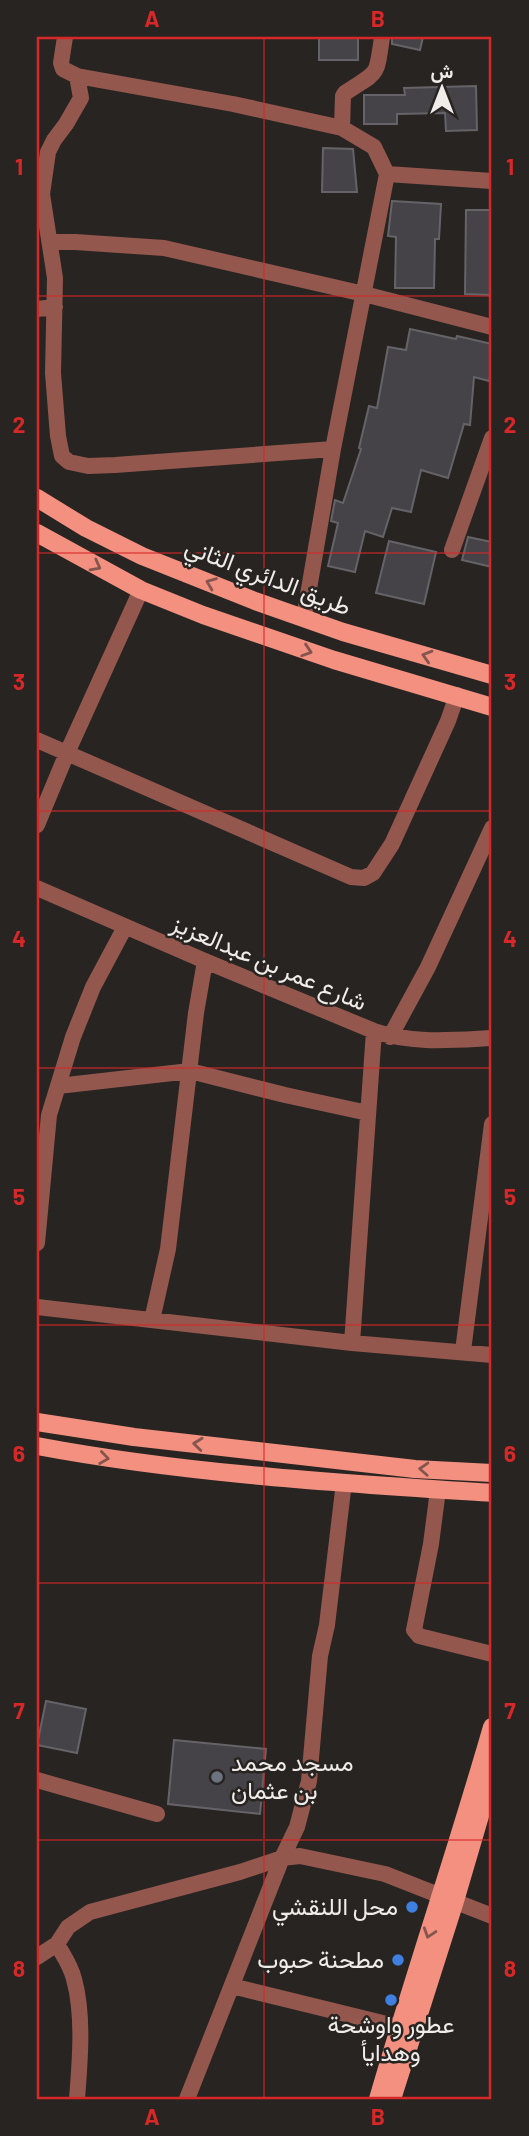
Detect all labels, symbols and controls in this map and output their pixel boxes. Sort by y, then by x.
text: A [144,4,160,32]
text: B [371,4,385,32]
north arrow [406,52,476,122]
text: ش [431,59,454,83]
text: 1 [15,152,23,180]
text: 1 [506,152,514,180]
text: 2 [13,410,25,438]
text: 2 [504,410,516,438]
street label: طريق الدائري الثاني [179,531,356,626]
one-way arrow [89,558,102,571]
one-way arrow [206,578,218,592]
one-way arrow [300,643,313,657]
one-way arrow [421,650,433,665]
text: 3 [13,667,25,695]
text: 3 [504,667,516,695]
street label: شارع عمر بن عبدالعزيز [166,907,372,1019]
text: 4 [12,924,26,952]
text: 4 [503,924,517,952]
text: 5 [13,1182,25,1210]
text: 5 [504,1182,516,1210]
one-way arrow [192,1437,204,1452]
text: 6 [13,1439,25,1467]
text: 6 [504,1439,516,1467]
one-way arrow [98,1450,110,1465]
one-way arrow [418,1462,429,1477]
text: 7 [13,1696,25,1724]
text: 7 [504,1696,516,1724]
place label: مسجد محمد بن عثمان [231,1747,354,1805]
marker: مسجد محمد بن عثمان [209,1769,225,1785]
place label: محل اللنقشي [272,1891,398,1926]
marker: محل اللنقشي [404,1899,420,1915]
one-way arrow [423,1927,438,1939]
place label: مطحنة حبوب [257,1944,384,1975]
marker: مطحنة حبوب [390,1952,406,1968]
text: 8 [13,1954,25,1982]
text: 8 [504,1954,516,1982]
marker: عطور واوشحة وهدايأ [383,1992,399,2008]
place label: عطور واوشحة وهدايأ [327,2009,455,2068]
text: A [144,2102,160,2130]
text: B [371,2102,385,2130]

